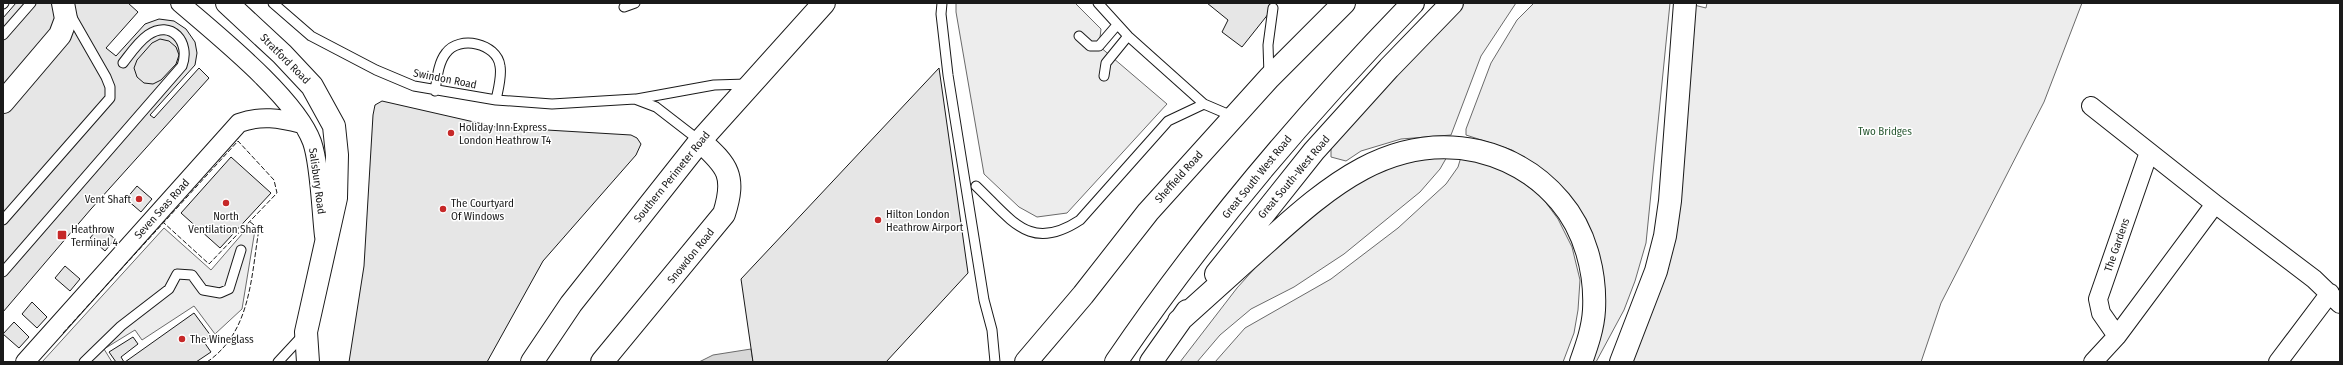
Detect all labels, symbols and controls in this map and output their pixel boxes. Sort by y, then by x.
street label: Stratford Road [257,31,313,87]
street label: Swindon Road [412,67,478,91]
place label: Holiday Inn Express London Heathrow T4 [459,121,552,147]
park label: Two Bridges [1858,125,1912,138]
marker: Holiday Inn Express London Heathrow T4 [446,128,456,138]
street label: Southern Perimeter Road [631,129,713,225]
street label: Great South West Road [1220,133,1294,221]
street label: Great South-West Road [1255,133,1333,221]
street label: Salisbury Road [306,147,328,215]
street label: Sheffield Road [1152,148,1206,206]
street label: Seven Seas Road [132,177,192,241]
place label: Vent Shaft [85,193,131,206]
marker: Vent Shaft [134,194,144,204]
place label: The Courtyard Of Windows [451,197,514,223]
marker: North Ventilation Shaft [221,198,231,208]
marker: The Courtyard Of Windows [438,204,448,214]
place label: Hilton London Heathrow Airport [886,208,964,234]
place label: North Ventilation Shaft [188,210,264,236]
marker: Hilton London Heathrow Airport [873,215,883,225]
street label: The Gardens [2102,216,2132,274]
place label: Heathrow Terminal 4 [71,223,119,249]
street label: Snowdon Road [665,226,717,286]
marker: Heathrow Terminal 4 [56,229,68,241]
place label: The Wineglass [190,333,254,346]
marker: The Wineglass [177,334,187,344]

